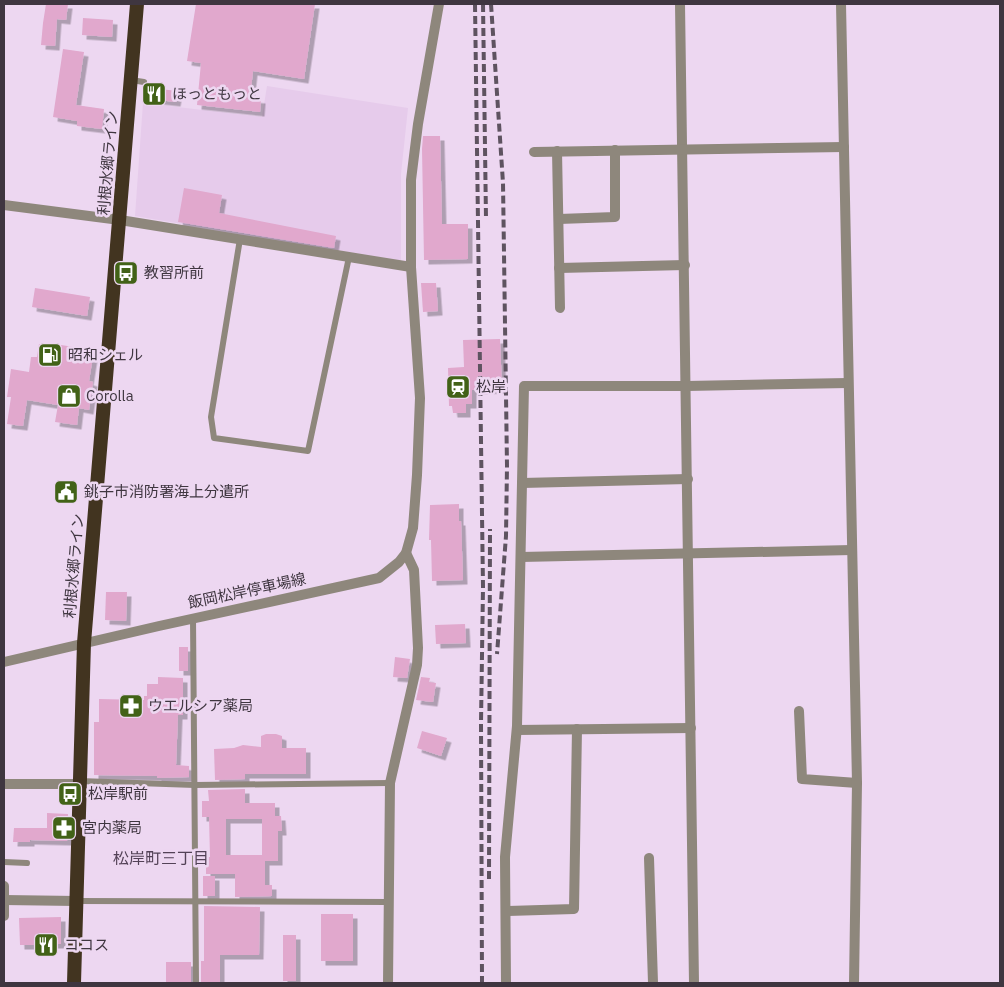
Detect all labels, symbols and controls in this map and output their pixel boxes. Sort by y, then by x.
restaurant icon: ほっともっと [141,81,167,107]
place label: ほっともっと [172,84,262,103]
street label: 利根水郷ライン [93,110,122,216]
bus stop icon: 教習所前 [113,260,139,286]
place label: 教習所前 [144,263,204,282]
fuel station icon: 昭和シェル [37,342,63,368]
place label: 昭和シェル [68,345,143,364]
station icon: 松岸 [445,374,471,400]
place label: 松岸 [476,377,506,396]
shop icon: Corolla [56,383,82,409]
place label: Corolla [86,386,134,405]
public building icon: 銚子市消防署海上分遣所 [53,479,79,505]
place label: 銚子市消防署海上分遣所 [84,482,249,501]
street label: 利根水郷ライン [59,513,88,619]
street label: 飯岡松岸停車場線 [186,569,308,612]
pharmacy icon: ウエルシア薬局 [118,693,144,719]
place label: ウエルシア薬局 [148,696,253,715]
bus stop icon: 松岸駅前 [57,781,83,807]
place label: 松岸駅前 [88,784,148,803]
pharmacy icon: 宮内薬局 [51,815,77,841]
place label: 宮内薬局 [82,818,142,837]
district label: 松岸町三丁目 [113,848,209,868]
restaurant icon: ココス [33,932,59,958]
place label: ココス [64,935,109,954]

